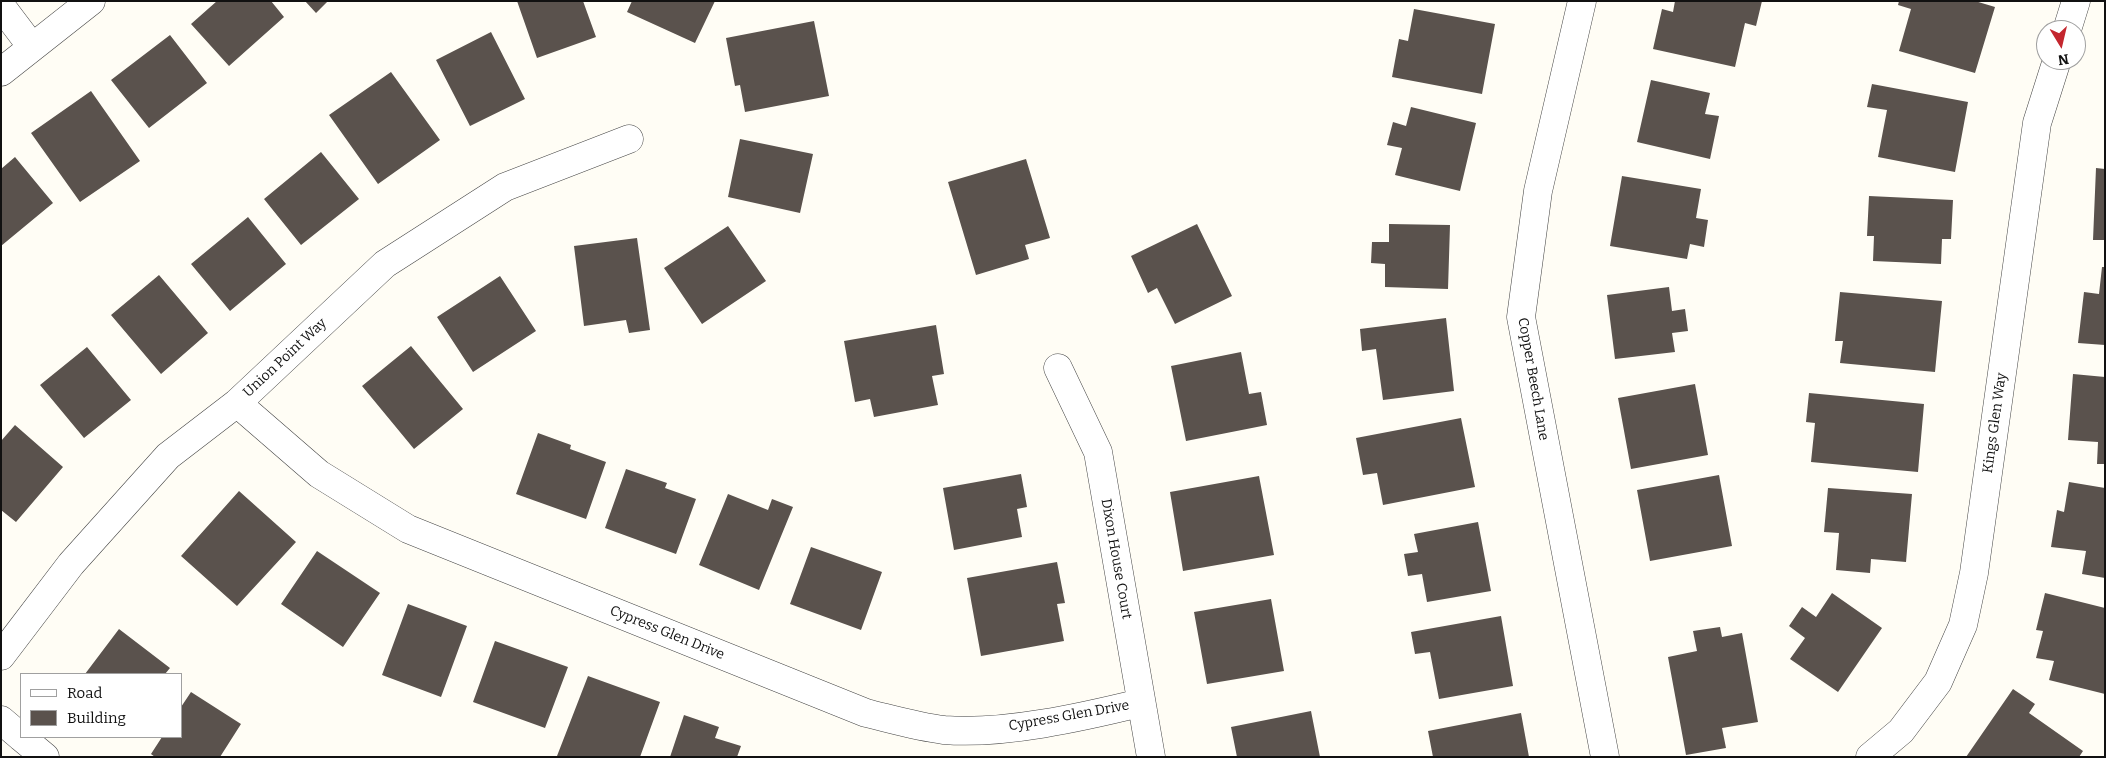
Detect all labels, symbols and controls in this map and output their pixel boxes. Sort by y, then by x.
north arrow [2036,20,2086,70]
text: N [2057,50,2070,69]
street label: Union Point Way [240,315,330,401]
street label: Copper Beech Lane [1514,316,1552,442]
street label: Kings Glen Way [1980,372,2010,474]
street label: Dixon House Court [1097,497,1135,621]
street label: Cypress Glen Drive [607,602,727,664]
legend [20,673,182,738]
text: Road [67,684,102,702]
street label: Cypress Glen Drive [1007,697,1131,735]
text: Building [67,709,126,727]

